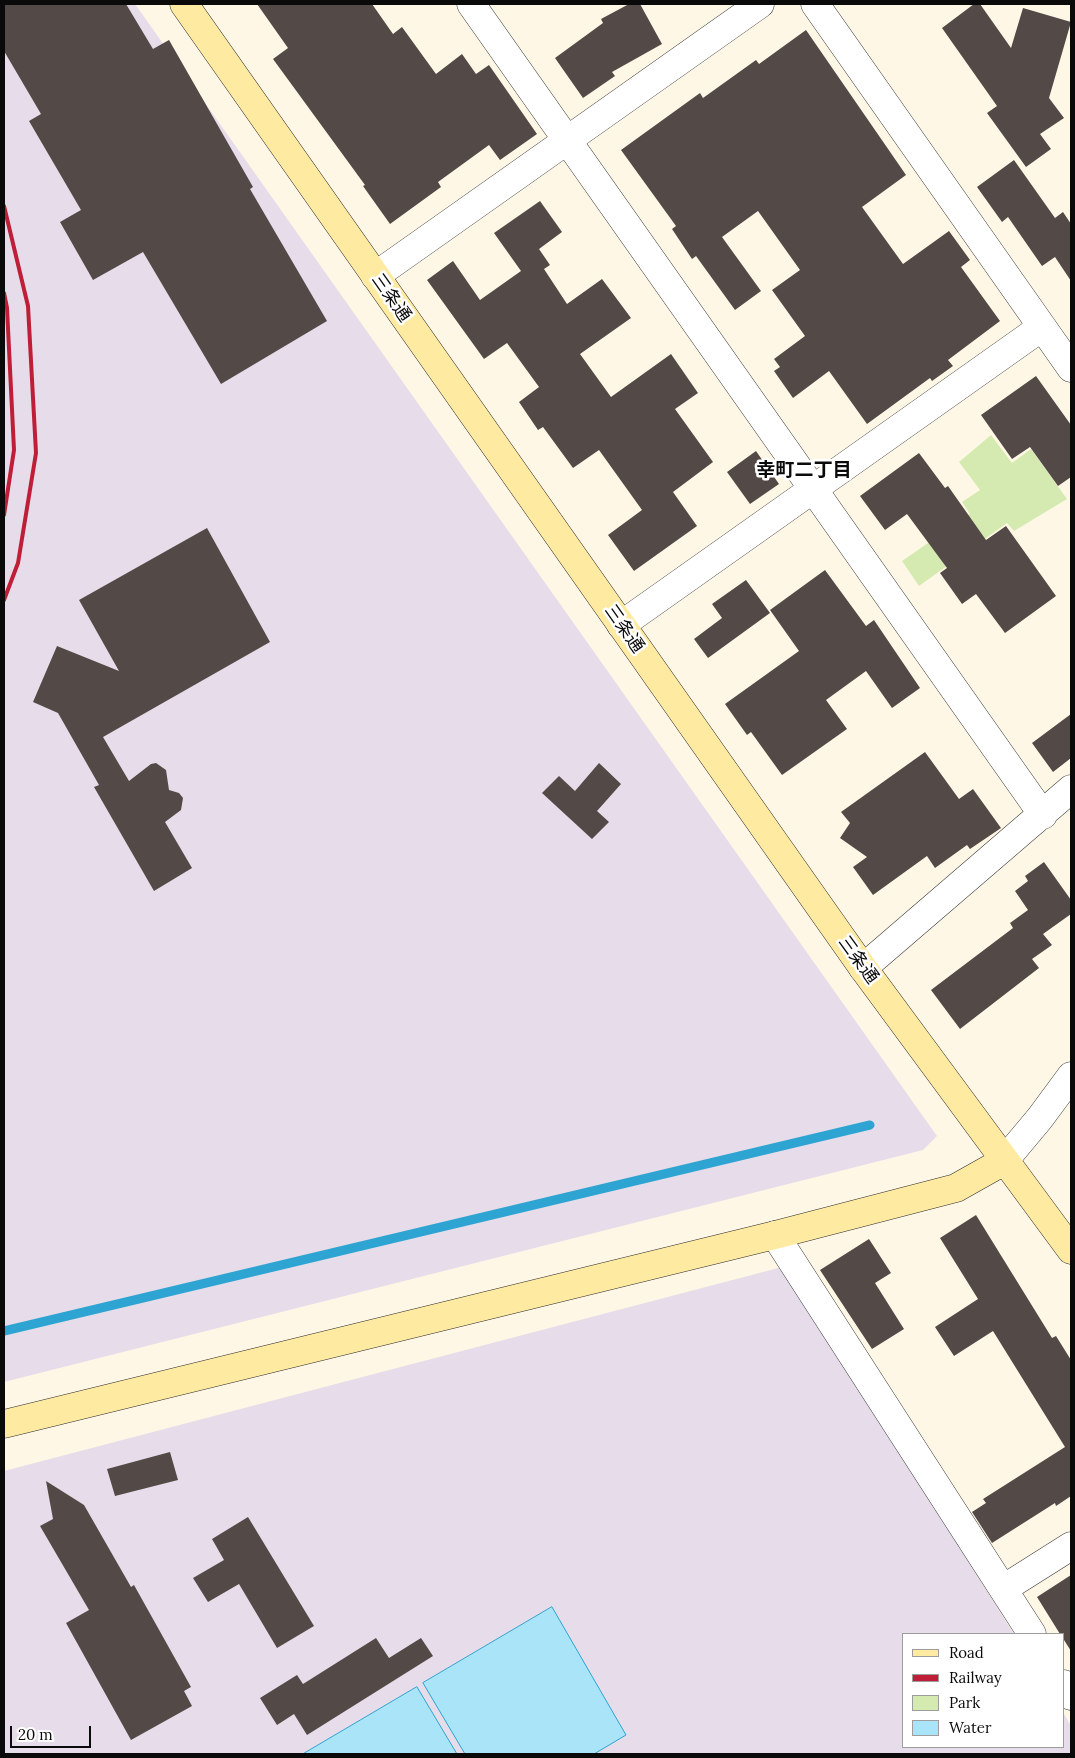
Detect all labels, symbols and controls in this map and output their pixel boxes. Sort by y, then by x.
street label: 三条通 [367,270,415,326]
district label: 幸町二丁目 [757,460,851,482]
street label: 三条通 [600,601,648,657]
street label: 三条通 [833,932,883,988]
legend [902,1633,1065,1748]
text: Road [949,1643,984,1662]
text: Railway [949,1668,1002,1687]
text: Park [949,1693,980,1712]
scale bar [12,1716,94,1748]
text: Water [949,1718,991,1737]
text: 20 m [18,1725,53,1744]

